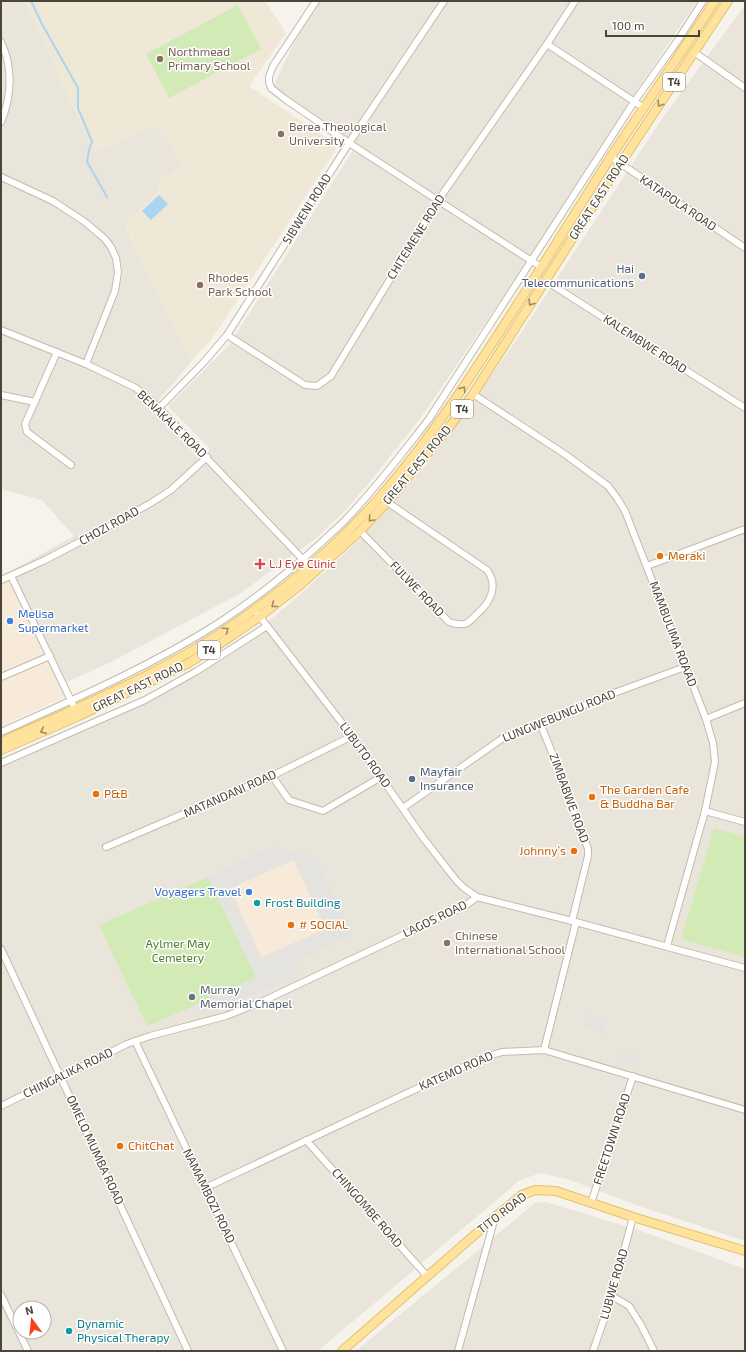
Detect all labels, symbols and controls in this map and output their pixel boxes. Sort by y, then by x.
scale bar [606,12,699,38]
text: 100 m [612,18,644,32]
place label: Northmead Primary School [168,44,251,72]
marker: Northmead Primary School [155,54,165,64]
road number: T4 [663,73,685,91]
one-way arrow [658,99,665,106]
place label: Berea Theological University [289,119,387,147]
marker: Berea Theological University [276,129,286,139]
street label: GREAT EAST ROAD [565,151,631,242]
street label: SIBWENI ROAD [279,171,333,246]
street label: KATAPOLA ROAD [638,171,720,233]
street label: CHITEMENE ROAD [383,191,447,282]
place label: Hai Telecommunications [522,261,634,289]
place label: Rhodes Park School [208,270,272,298]
marker: Hai Telecommunications [637,271,647,281]
marker: Rhodes Park School [195,280,205,290]
one-way arrow [529,299,536,306]
street label: KALEMBWE ROAD [601,311,690,375]
one-way arrow [458,386,466,393]
street label: BENAKALE ROAD [135,387,210,460]
road number: T4 [451,400,473,418]
street label: GREAT EAST ROAD [379,422,453,507]
street label: CHOZI ROAD [76,503,141,547]
one-way arrow [369,515,376,522]
place label: Meraki [668,548,705,562]
marker: Meraki [655,551,665,561]
place label: L.J Eye Clinic [269,556,336,570]
marker: L.J Eye Clinic [254,558,266,570]
street label: FULWE ROAD [388,558,448,619]
street label: MAMBULIMA ROAAD [647,579,701,688]
one-way arrow [271,601,278,608]
place label: Melisa Supermarket [18,606,89,634]
marker: Melisa Supermarket [5,616,15,626]
one-way arrow [221,628,228,635]
road number: T4 [198,641,220,659]
street label: GREAT EAST ROAD [90,658,185,714]
street label: LUNGWEBUNGU ROAD [500,686,617,744]
street label: LUBUTO ROAD [337,719,394,790]
one-way arrow [40,727,47,735]
street label: ZIMBABWE ROAD [547,751,593,844]
place label: Mayfair Insurance [420,764,474,792]
street label: MATANDANI ROAD [181,766,278,820]
marker: Mayfair Insurance [407,774,417,784]
place label: The Garden Cafe & Buddha Bar [600,782,689,810]
place label: P&B [104,786,128,800]
marker: P&B [91,789,101,799]
marker: The Garden Cafe & Buddha Bar [587,792,597,802]
place label: Johnny’s [519,843,566,857]
marker: Johnny’s [569,846,579,856]
place label: Voyagers Travel [155,884,241,898]
marker: Voyagers Travel [244,887,254,897]
place label: Frost Building [265,895,341,909]
street label: LAGOS ROAD [400,897,469,940]
marker: Frost Building [252,898,262,908]
place label: # SOCIAL [299,917,348,931]
marker: # SOCIAL [286,920,296,930]
place label: Chinese International School [455,928,566,956]
park label: Aylmer May Cemetery [146,936,211,964]
marker: Chinese International School [442,938,452,948]
place label: Murray Memorial Chapel [200,982,292,1010]
marker: Murray Memorial Chapel [187,992,197,1002]
street label: CHINGALIKA ROAD [20,1044,115,1100]
street label: KATEMO ROAD [416,1047,495,1093]
street label: FREETOWN ROAD [590,1091,632,1186]
street label: OMELO MUMBA ROAD [64,1093,127,1207]
place label: ChitChat [128,1138,175,1152]
marker: ChitChat [115,1141,125,1151]
street label: NAMAMBOZI ROAD [181,1146,239,1245]
street label: CHINGOMBE ROAD [330,1165,406,1250]
street label: TITO ROAD [474,1189,529,1236]
street label: LUBWE ROAD [596,1247,630,1321]
north arrow [12,1300,52,1340]
text: N [24,1303,35,1317]
place label: Dynamic Physical Therapy [77,1316,170,1344]
marker: Dynamic Physical Therapy [64,1326,74,1336]

